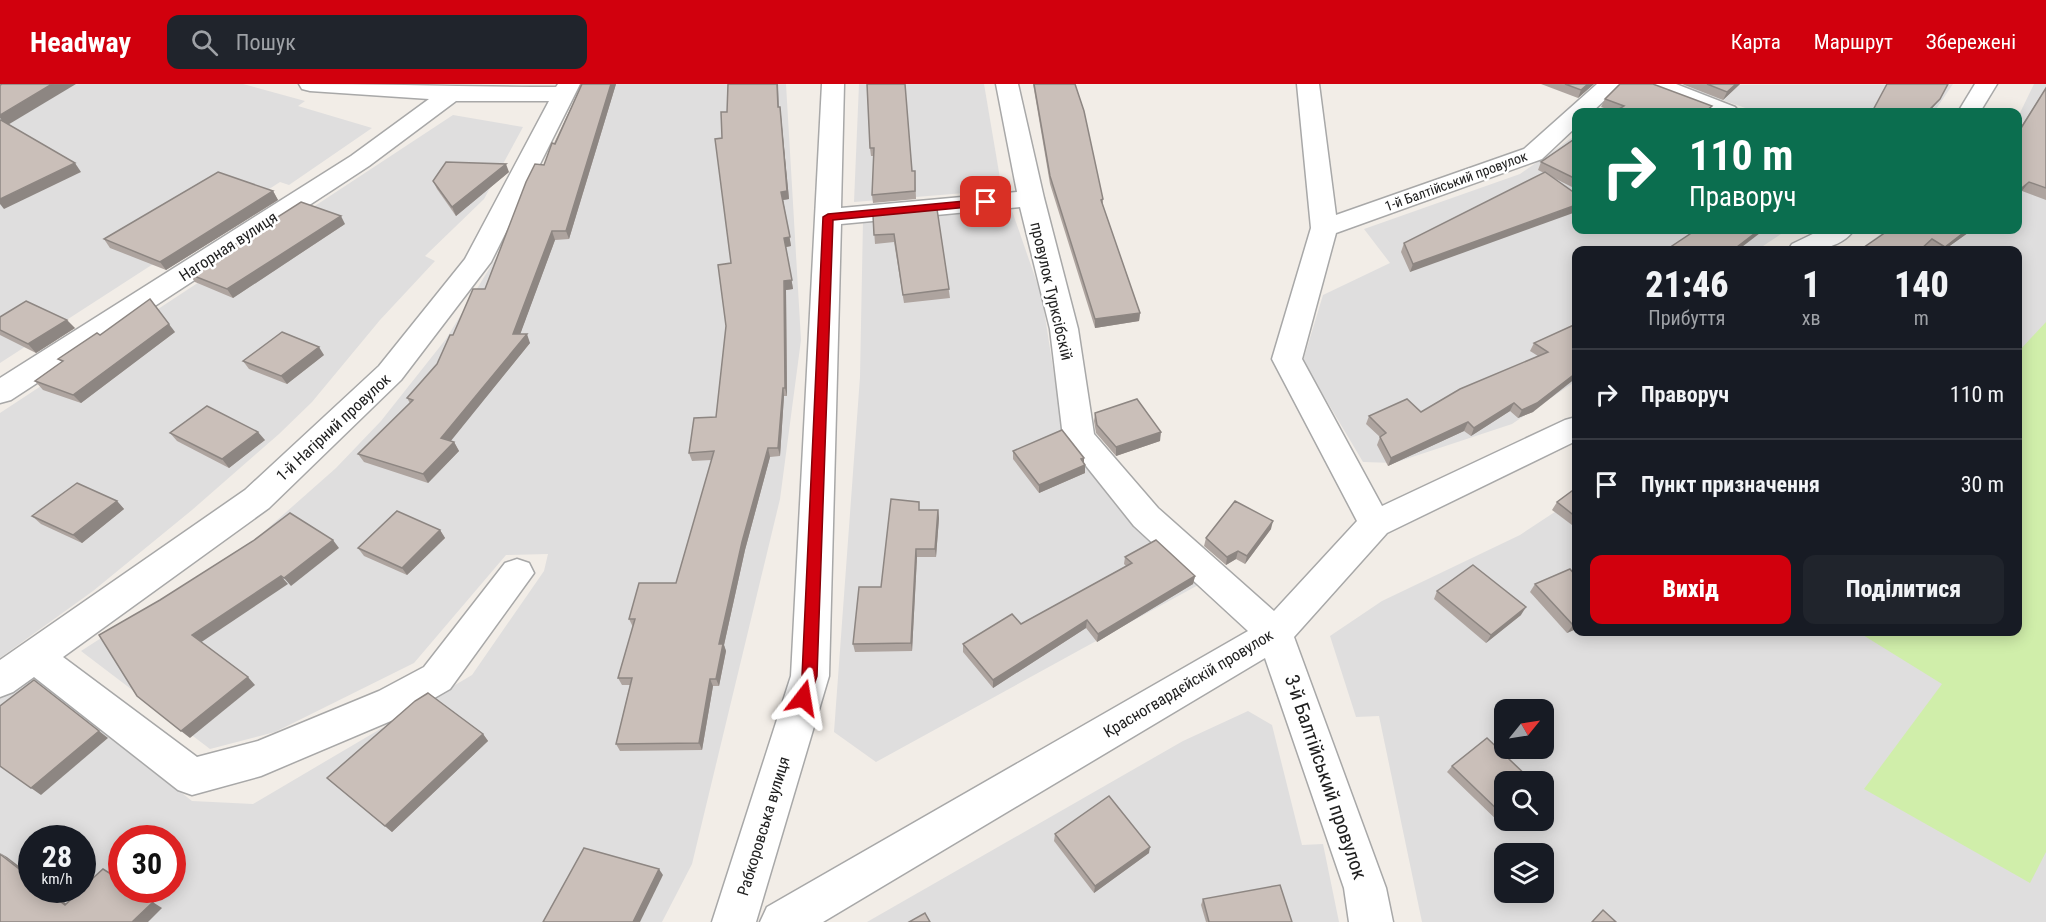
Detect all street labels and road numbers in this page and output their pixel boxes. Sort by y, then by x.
street label: 1-й Балтійський провулок [1383,148,1530,214]
street label: Нагорная вулиця [176,208,281,285]
street label: провулок Турксібскій [1026,220,1077,362]
street label: 1-й Нагірний провулок [272,369,395,485]
street label: Красногвардєйскій провулок [1100,625,1277,742]
street label: 3-й Балтійський провулок [1280,672,1372,883]
street label: Рабкоровська вулиця [733,754,794,898]

